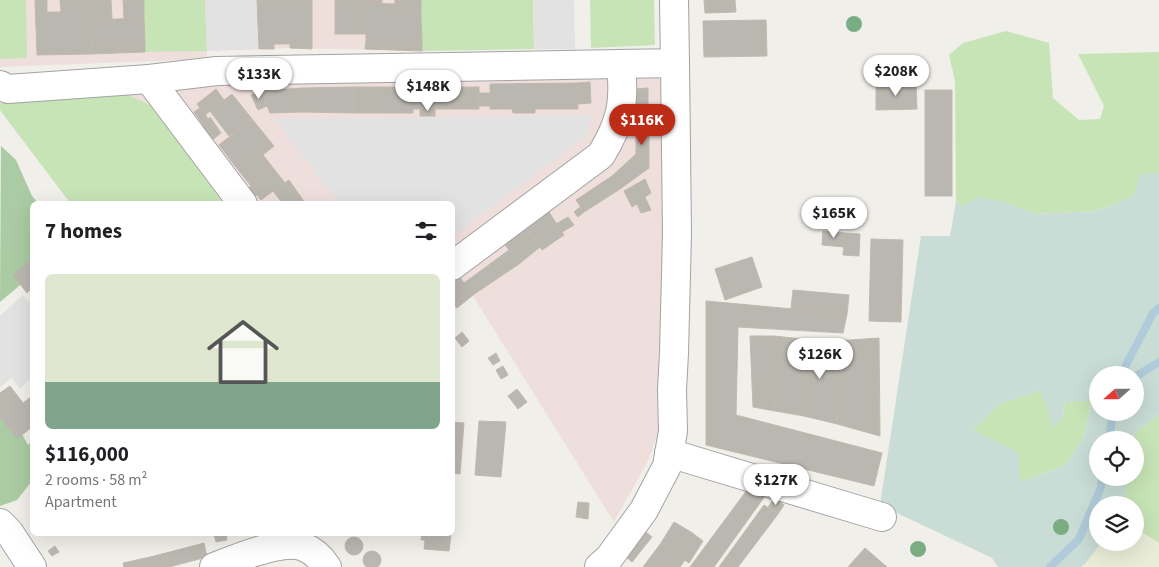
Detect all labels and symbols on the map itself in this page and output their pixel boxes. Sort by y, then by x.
pin: $208K [861,54,931,97]
pin: $133K [224,58,294,100]
pin: $148K [393,70,463,112]
pin: $116K [607,104,677,146]
pin: $165K [799,196,869,239]
pin: $126K [785,338,855,380]
north arrow [1089,366,1144,421]
pin: $127K [741,464,811,506]

